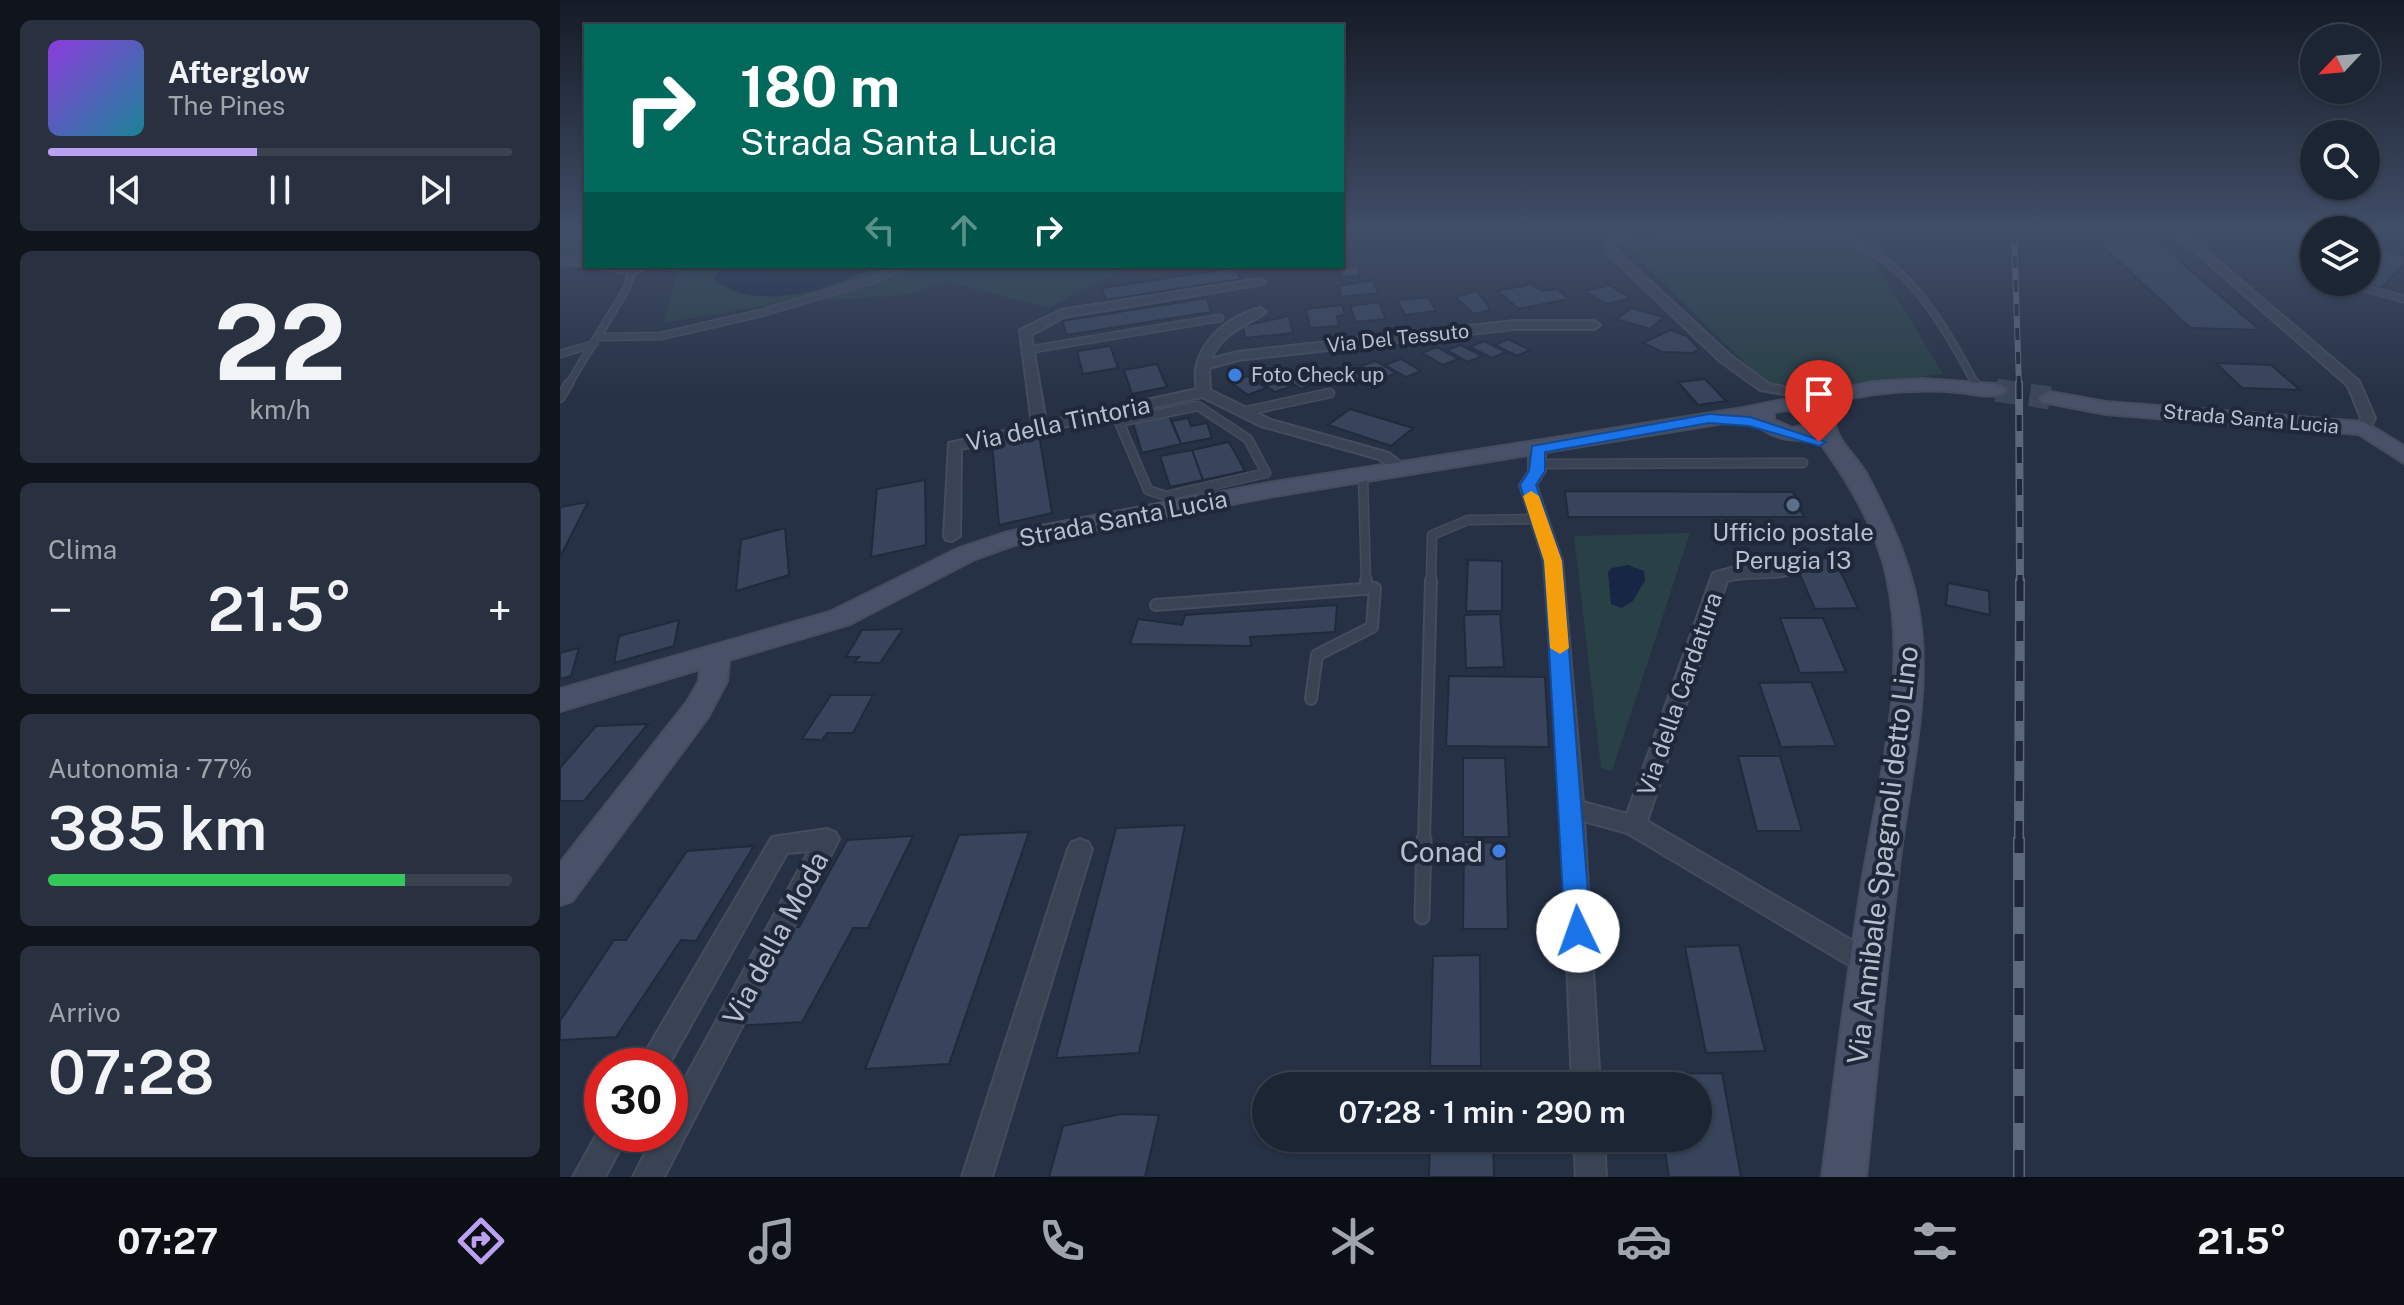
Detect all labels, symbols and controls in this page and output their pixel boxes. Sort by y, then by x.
north arrow [2300,24,2380,104]
map controls [2300,24,2380,296]
text: Afterglow [168,54,310,90]
text: 180 m [740,54,900,120]
icon: right [608,56,712,160]
text: The Pines [168,90,285,121]
button: search [2300,120,2380,200]
text: Strada Santa Lucia [740,121,1057,163]
icon: previous [103,168,147,212]
icon: pause [258,168,302,212]
icon: next [413,168,457,212]
icon: left [858,208,902,252]
icon: ahead [942,208,986,252]
icon: right [1026,208,1070,252]
button: layers [2300,216,2380,296]
text: 22 [214,281,346,403]
street label: Via Del Tessuto [1326,319,1470,357]
pin [1785,360,1853,442]
place label: Foto Check up [1251,363,1384,387]
marker: Foto Check up [1226,366,1244,384]
icon: arrive [1797,372,1841,416]
street label: Via della Tintoria [964,390,1152,456]
text: km/h [249,394,311,425]
street label: Strada Santa Lucia [2162,399,2340,439]
street label: Strada Santa Lucia [1017,484,1229,552]
marker: Ufficio postale Perugia 13 [1784,496,1802,514]
place label: Ufficio postale Perugia 13 [1712,518,1874,574]
text: Clima [48,534,117,565]
text: 21.5° [208,574,352,645]
text: − [48,584,72,636]
text: + [488,584,512,636]
street label: Via della Cardatura [1631,589,1727,799]
street label: Via Annibale Spagnoli detto Lino [1840,644,1924,1066]
text: Autonomia · 77% [48,753,252,784]
text: 385 km [48,793,267,864]
place label: Conad [1400,835,1483,868]
marker: Conad [1490,842,1508,860]
street label: Via della Moda [715,846,835,1030]
position arrow [1536,889,1620,973]
text: Arrivo [48,997,121,1028]
text: 07:28 [48,1037,214,1108]
speed limit sign: 30 [584,1048,688,1152]
text: 07:28 · 1 min · 290 m [1338,1094,1626,1130]
icon: directions [453,1213,509,1269]
icon: music [744,1213,800,1269]
icon: phone [1034,1213,1090,1269]
icon: climate [1325,1213,1381,1269]
icon: car [1616,1213,1672,1269]
icon: filters [1907,1213,1963,1269]
text: 07:27 [117,1220,218,1262]
text: 21.5° [2197,1220,2287,1262]

